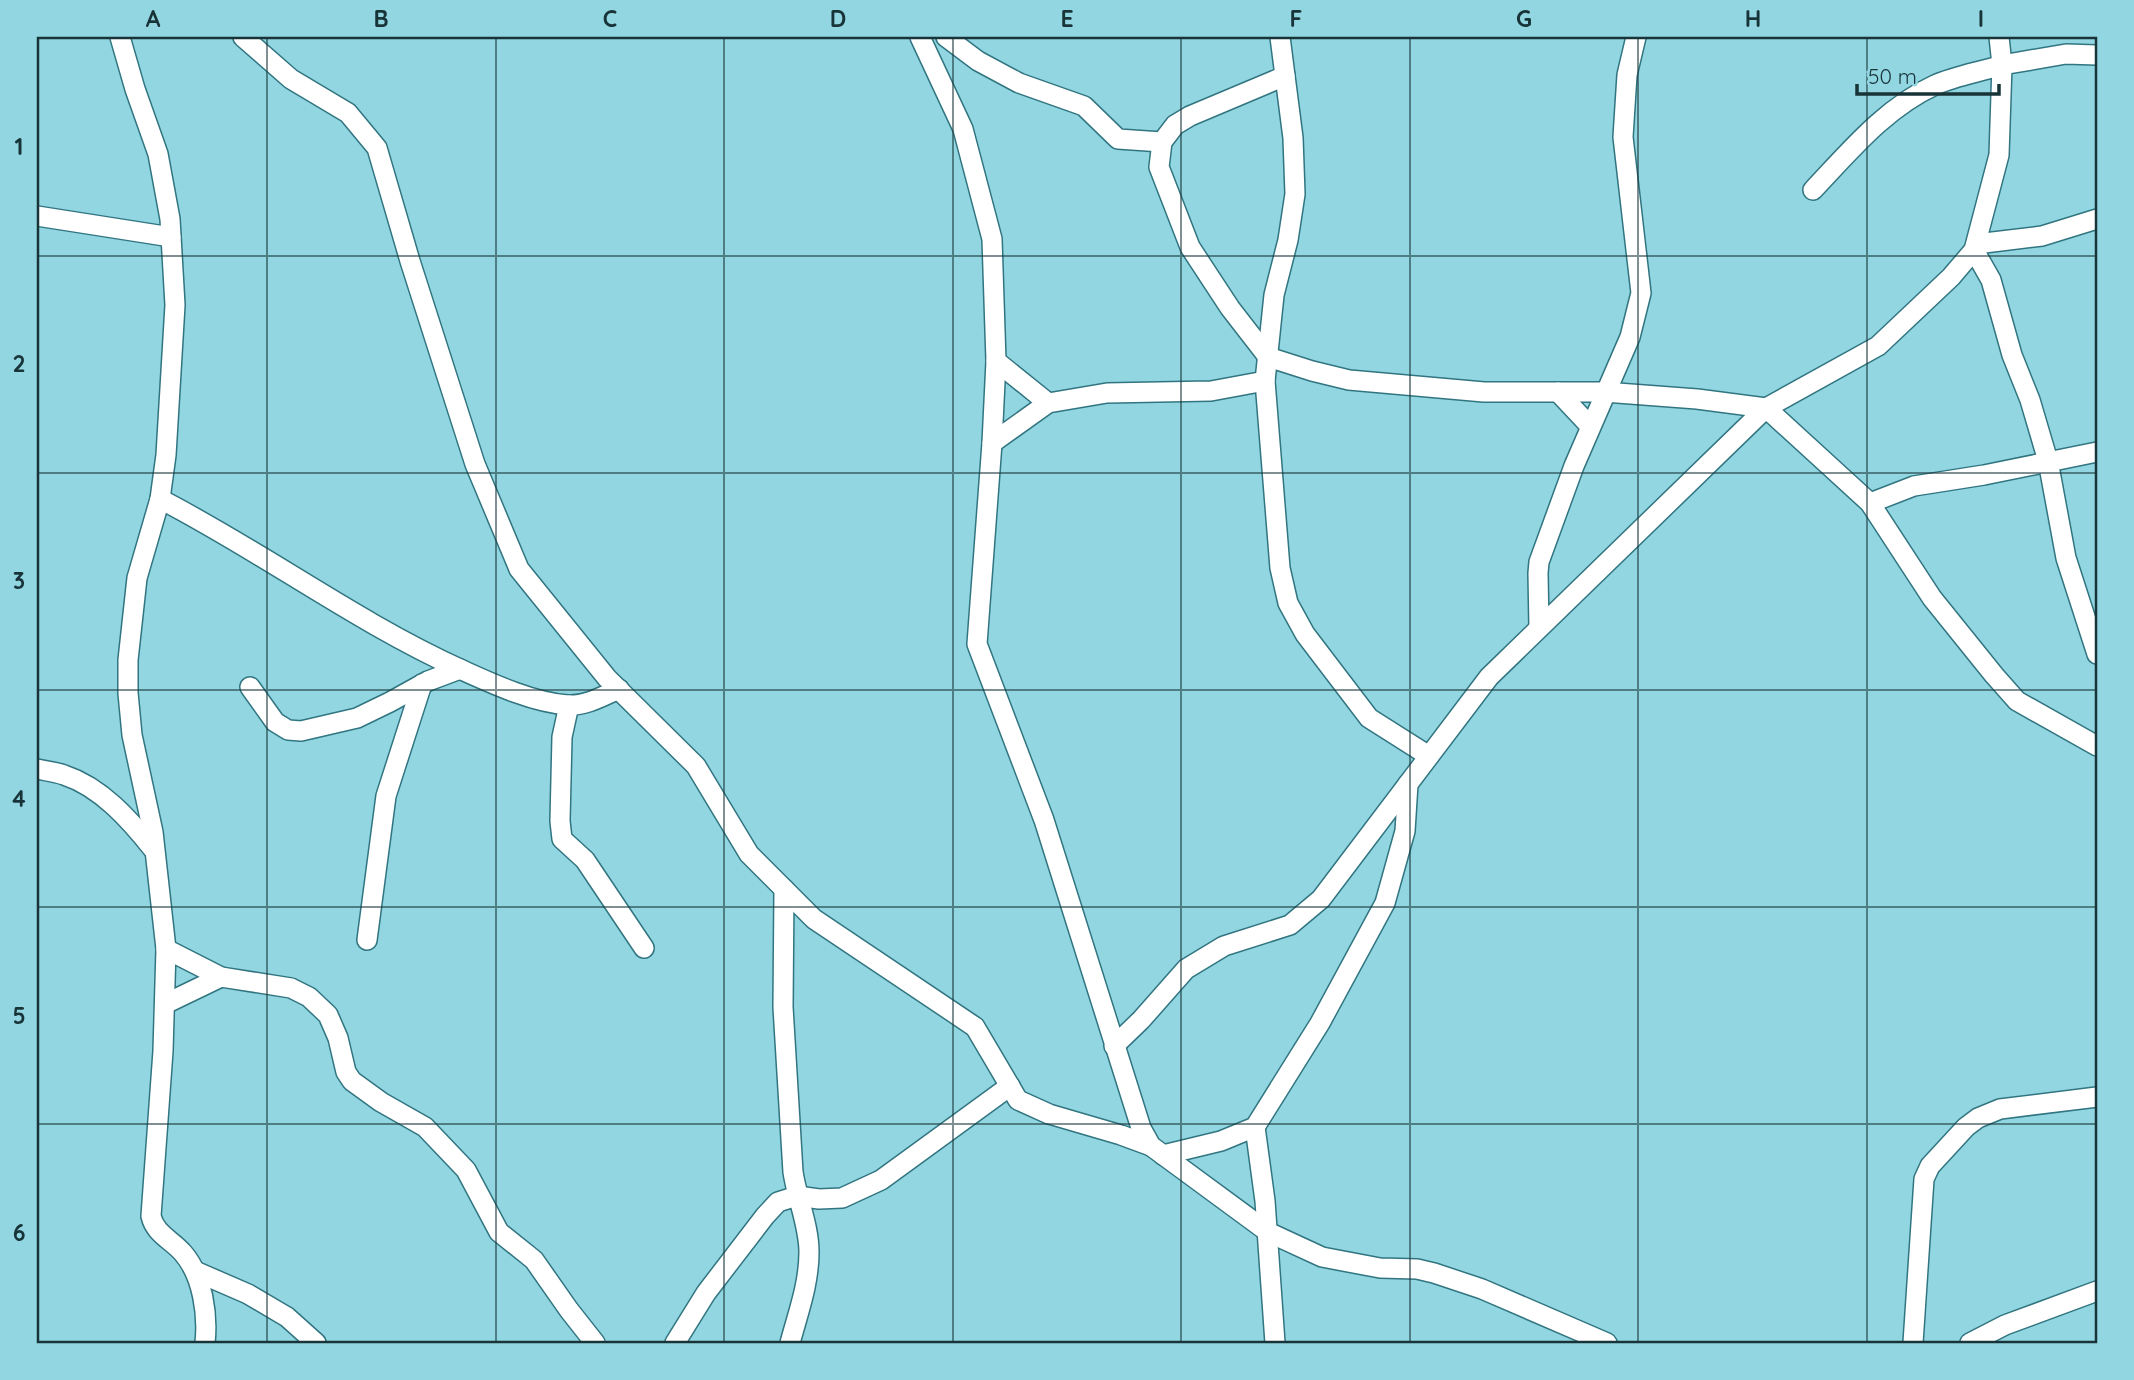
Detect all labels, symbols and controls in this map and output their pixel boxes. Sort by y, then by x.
text: A [146,4,161,33]
text: B [373,4,389,33]
text: C [603,4,617,33]
text: D [830,4,846,33]
text: E [1060,4,1074,33]
text: F [1290,4,1302,33]
text: G [1516,4,1532,33]
text: H [1745,4,1761,33]
text: I [1978,4,1984,33]
scale bar [1857,52,1999,96]
text: 50 m [1868,63,1917,89]
text: 1 [15,132,23,161]
text: 2 [12,349,26,378]
text: 3 [13,566,25,595]
text: 4 [12,784,26,813]
text: 5 [12,1001,26,1030]
text: 6 [13,1218,25,1247]

